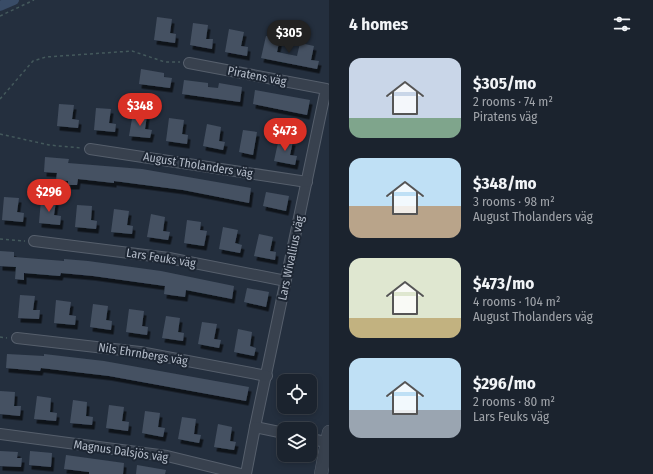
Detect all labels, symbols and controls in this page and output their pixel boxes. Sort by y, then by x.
icon: filters [611,13,633,35]
text: 4 homes [349,14,408,35]
pin: $305 [265,20,313,54]
text: $305 [276,25,302,40]
street label: Piratens väg [226,63,288,89]
text: $305/mo [473,73,536,94]
icon: home [381,74,429,122]
pin: $348 [116,93,164,127]
text: 2 rooms · 74 m² [473,94,553,109]
text: $348 [127,98,153,113]
text: Piratens väg [473,109,537,124]
pin: $473 [261,118,309,152]
text: $473 [273,123,297,138]
street label: August Tholanders väg [142,149,254,181]
text: $348/mo [473,173,537,194]
icon: home [381,174,429,222]
pin: $296 [25,179,73,213]
text: $296 [36,184,62,199]
text: 3 rooms · 98 m² [473,194,555,209]
text: August Tholanders väg [473,209,593,224]
street label: Lars Wivallius väg [275,214,307,302]
street label: Lars Feuks väg [125,246,197,270]
text: $473/mo [473,273,534,294]
icon: home [381,274,429,322]
text: 4 rooms · 104 m² [473,294,560,309]
text: August Tholanders väg [473,309,593,324]
street label: Nils Ehrnbergs väg [97,340,189,368]
text: $296/mo [473,373,536,394]
map controls [277,374,317,462]
button: locate [277,374,317,414]
icon: home [381,374,429,422]
text: 2 rooms · 80 m² [473,394,555,409]
text: Lars Feuks väg [473,409,549,424]
button: layers [277,422,317,462]
street label: Magnus Dalsjös väg [73,437,169,465]

